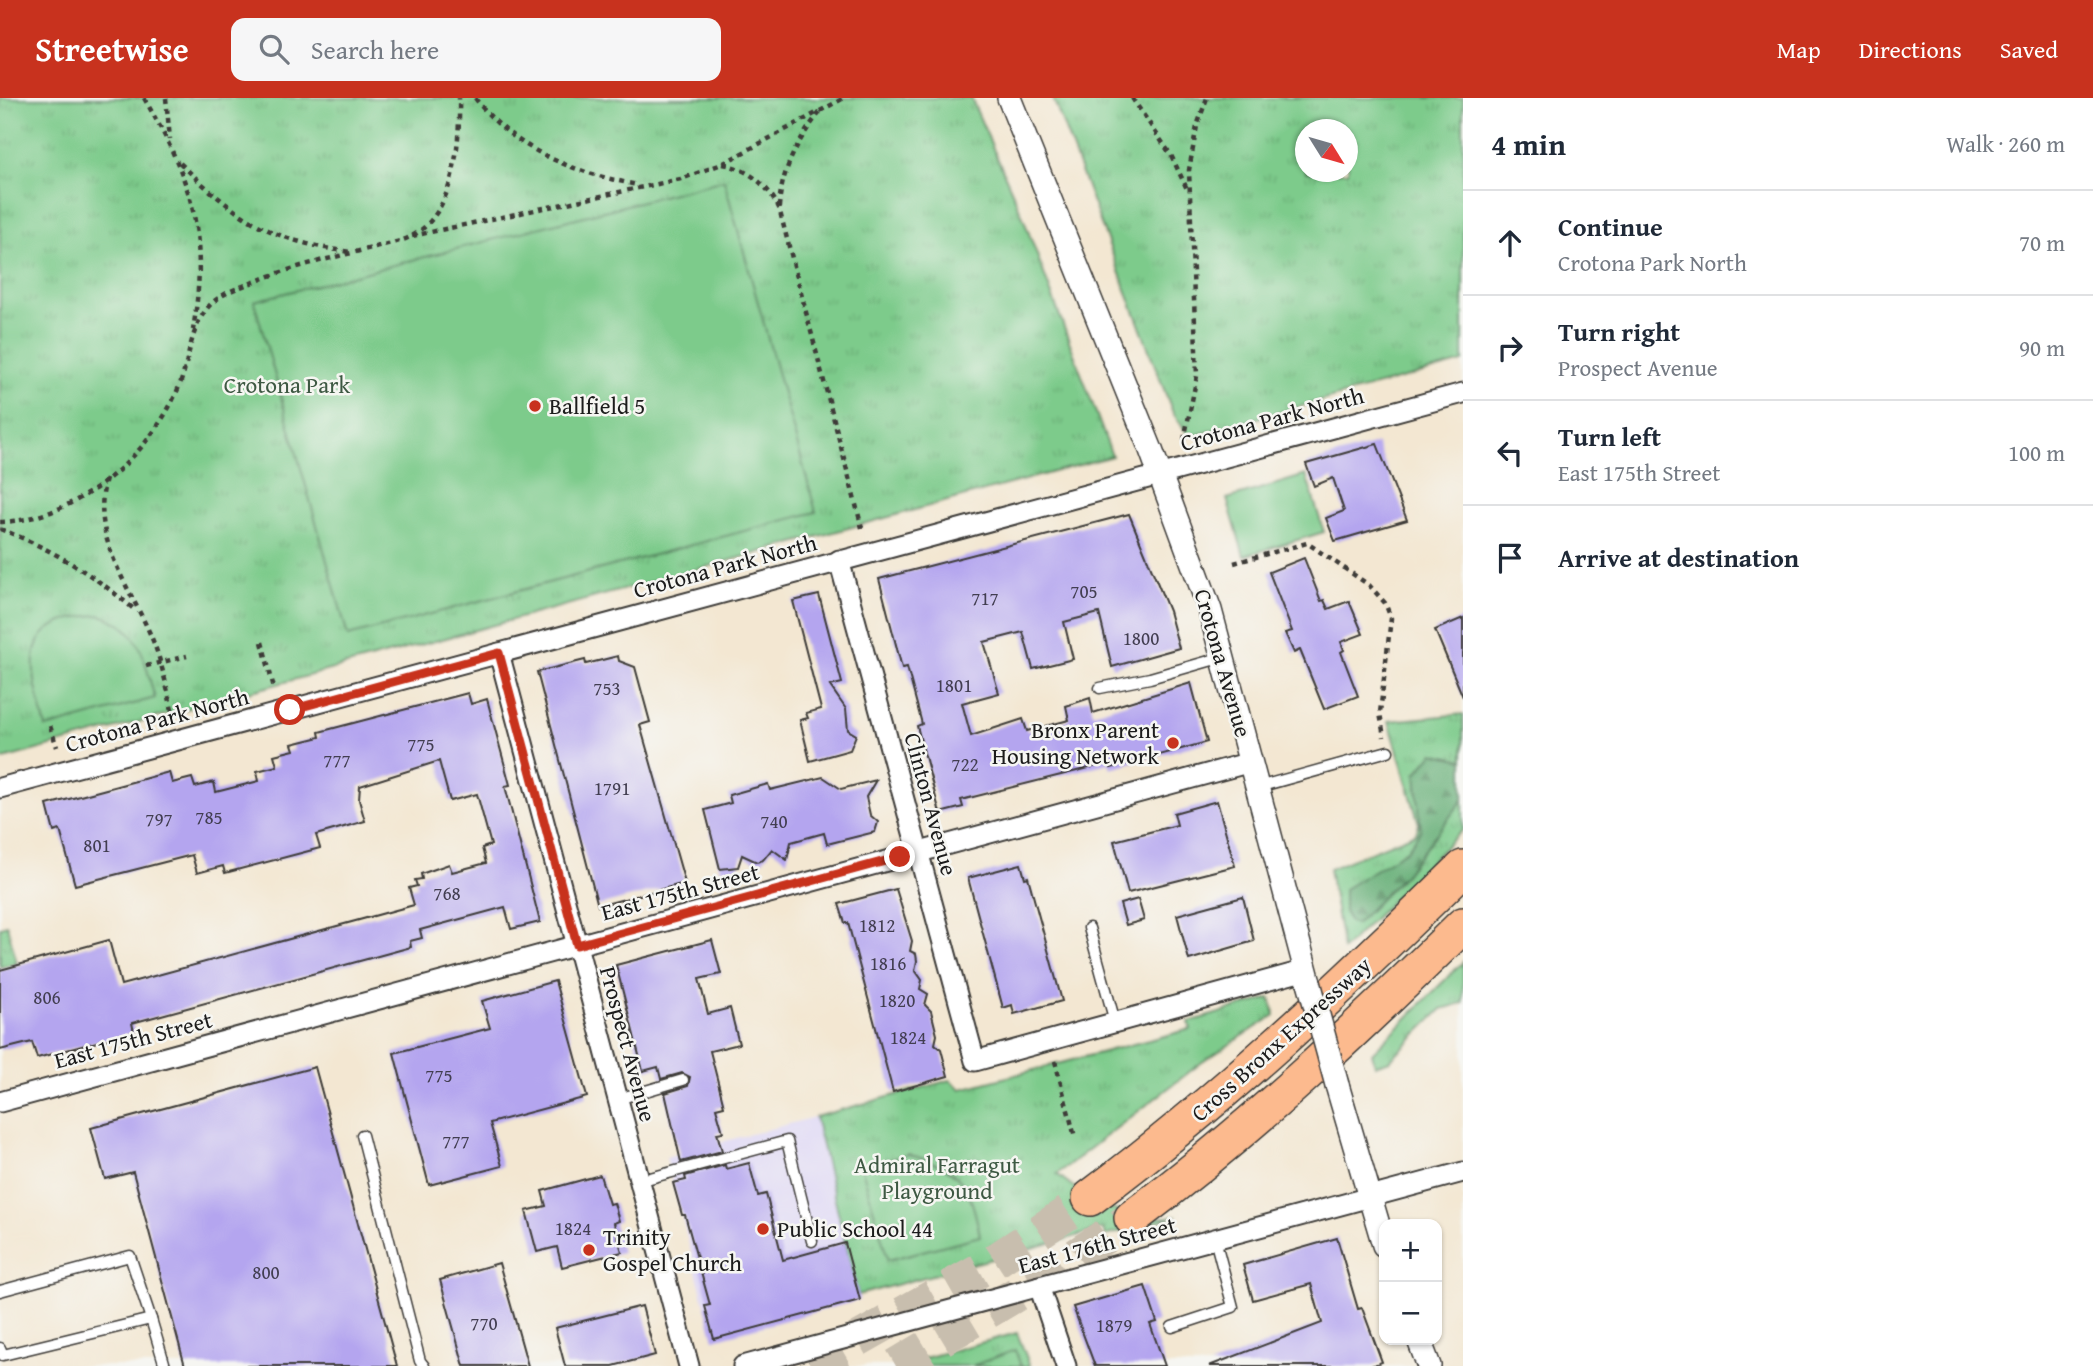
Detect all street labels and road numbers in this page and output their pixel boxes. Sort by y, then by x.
street label: Crotona Park North [1176,378,1367,459]
street label: Crotona Park North [629,525,820,606]
street label: Crotona Avenue [1187,585,1260,741]
street label: Crotona Park North [61,679,252,760]
street label: Clinton Avenue [897,729,966,879]
street label: East 175th Street [597,855,763,928]
street label: Cross Bronx Expressway [1183,948,1379,1129]
street label: Prospect Avenue [592,963,665,1125]
street label: East 175th Street [50,1003,216,1076]
street label: East 176th Street [1014,1208,1180,1281]

